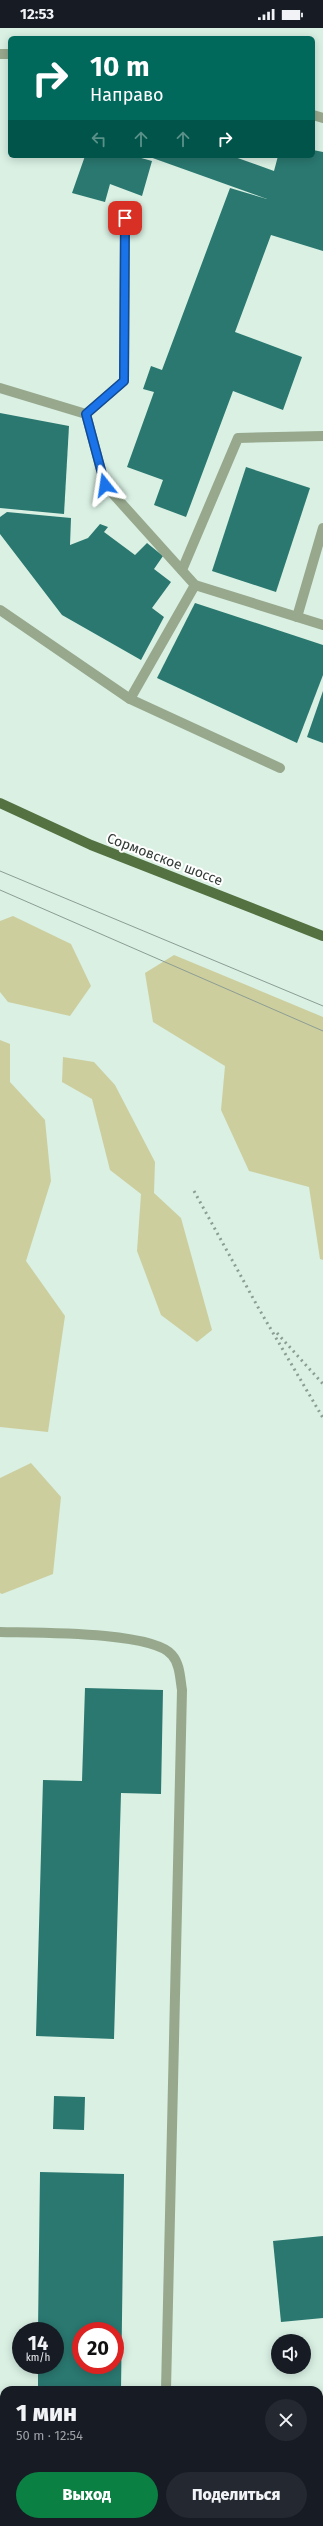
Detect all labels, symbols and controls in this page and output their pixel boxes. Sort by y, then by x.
text: 12:53 [20,5,54,23]
text: 10 m [90,50,150,83]
icon: right [24,52,76,104]
text: Направо [90,84,164,106]
icon: left [88,128,110,150]
icon: ahead [130,128,152,150]
icon: ahead [172,128,194,150]
icon: right [214,128,236,150]
pin [108,201,142,235]
icon: arrive [114,207,136,229]
position arrow [84,464,126,506]
street label: Сормовское шоссе [105,830,225,889]
speed limit sign: 20 [72,2322,124,2374]
text: 14 [28,2331,48,2355]
map controls [271,2334,311,2374]
button: sound [271,2334,311,2374]
text: km/h [26,2352,50,2364]
text: 1 мин [16,2399,77,2427]
button: close [265,2399,307,2441]
text: 50 m · 12:54 [16,2428,83,2443]
button: Выход [16,2472,158,2518]
button: Поделиться [166,2472,307,2518]

